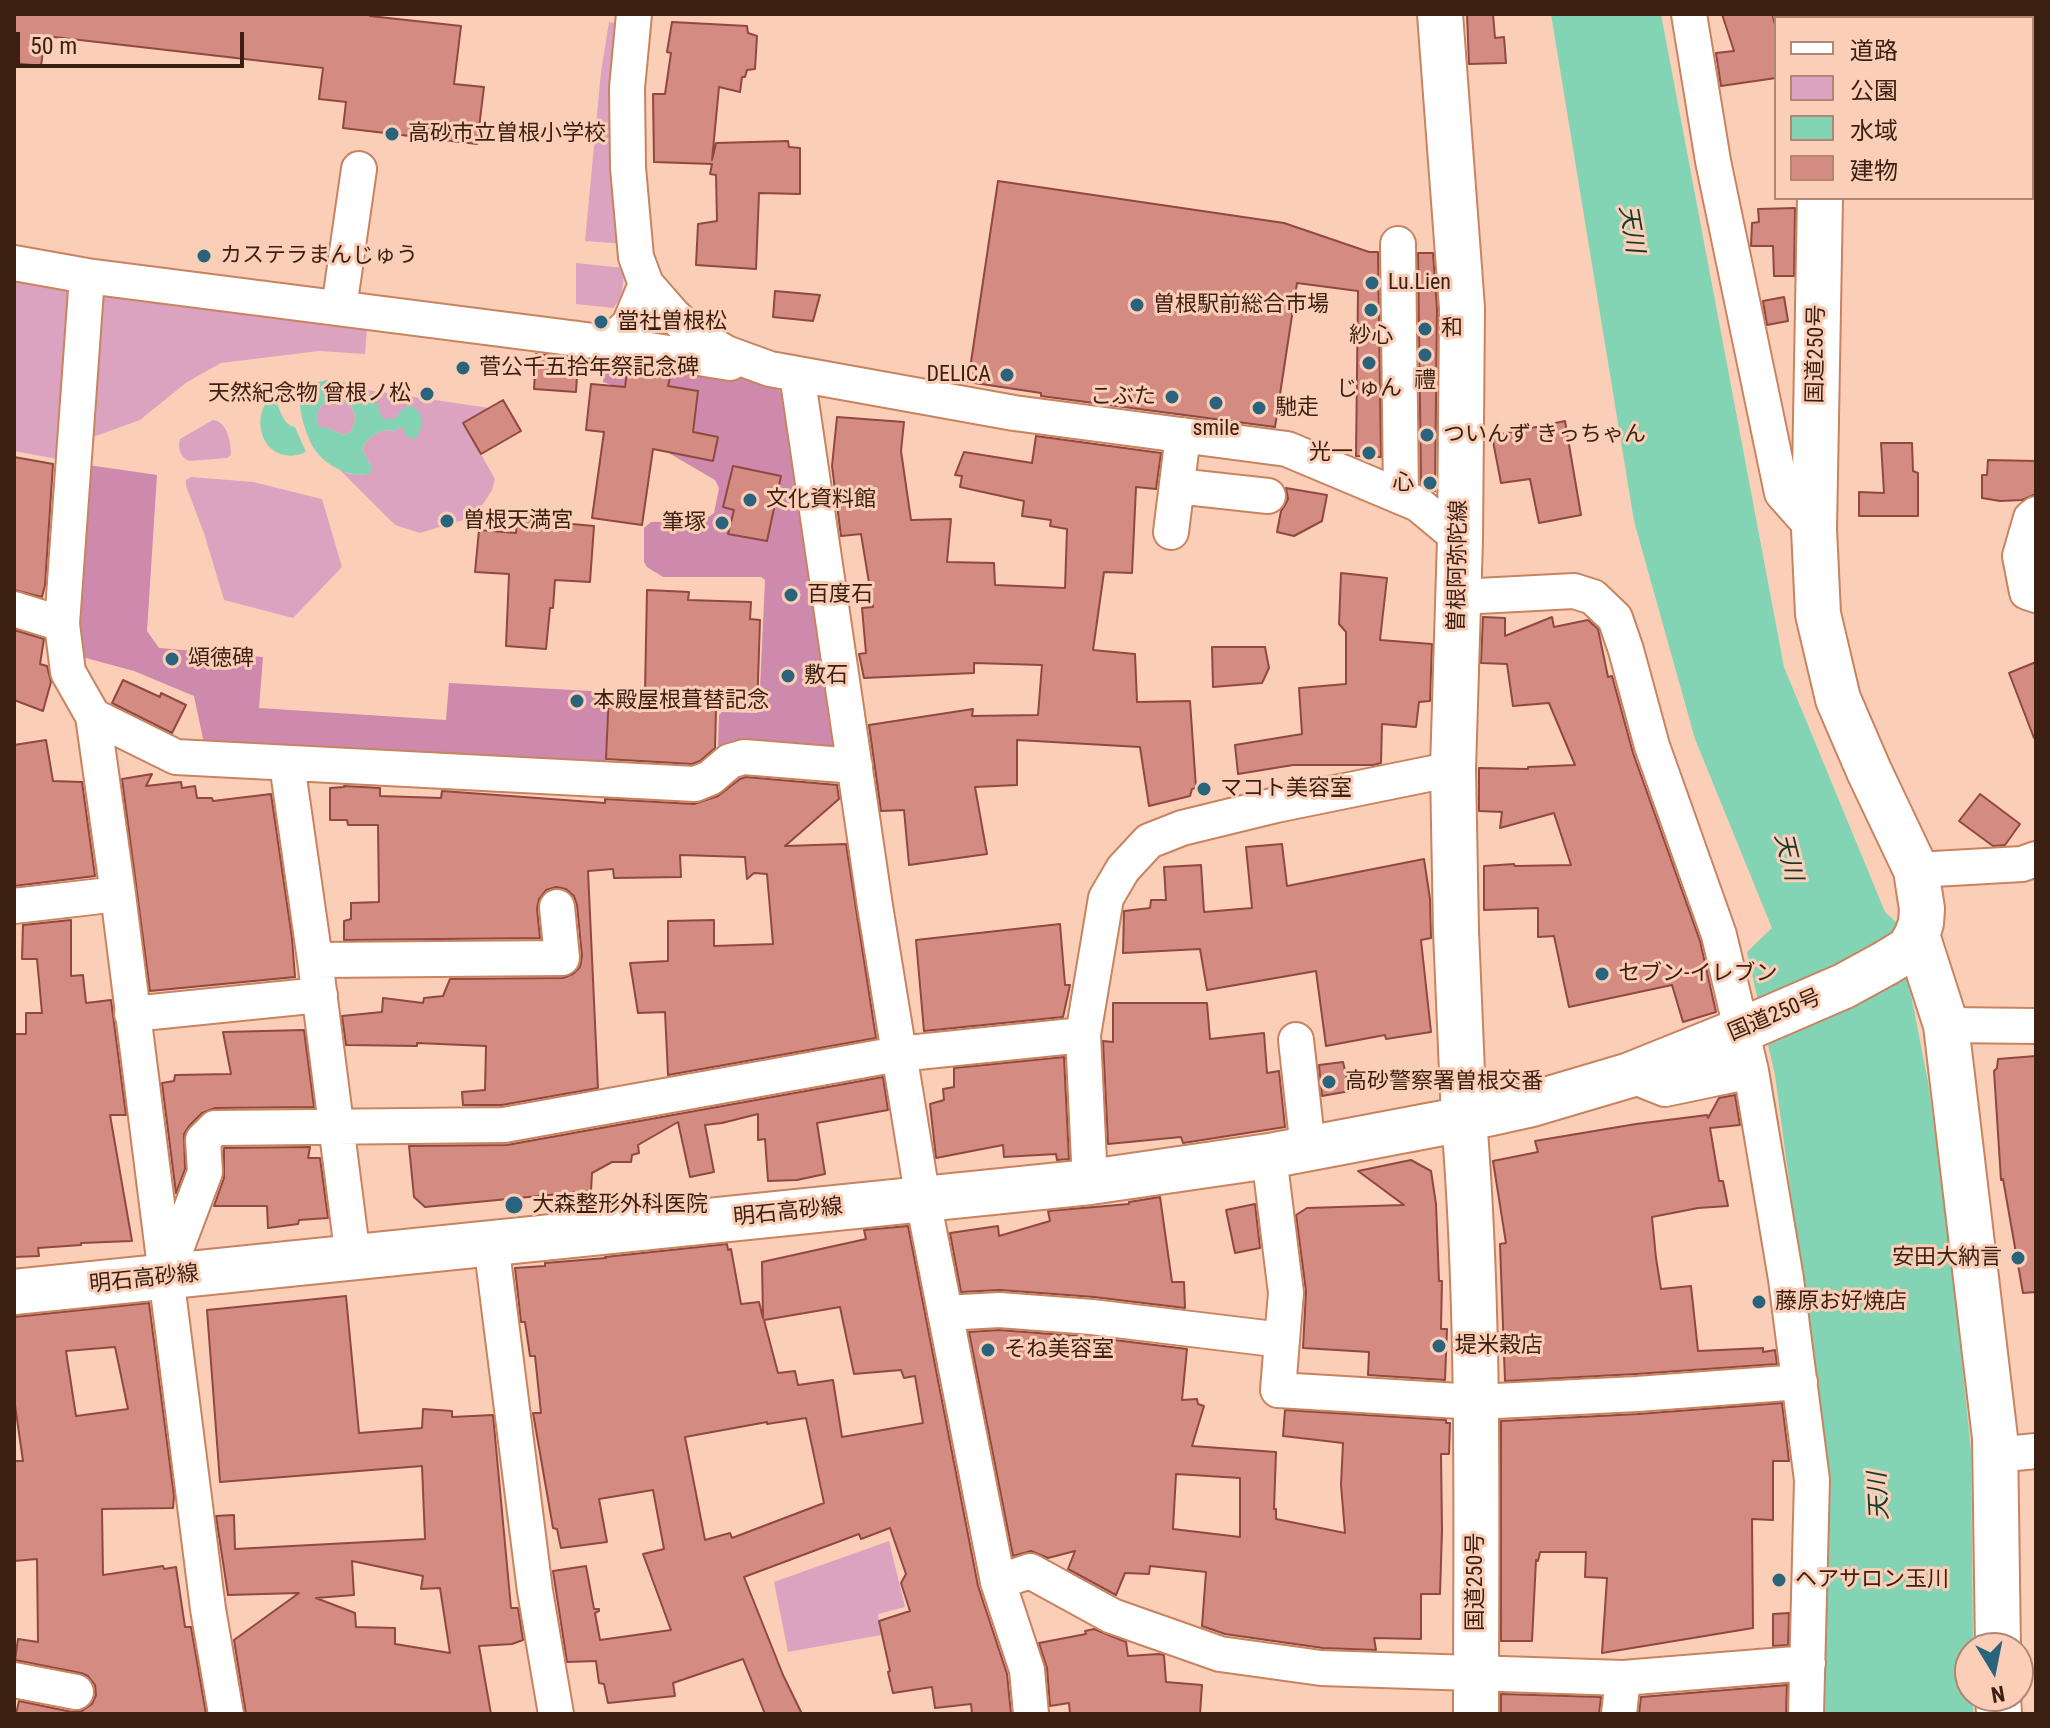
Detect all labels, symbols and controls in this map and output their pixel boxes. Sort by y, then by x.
scale bar [20,16,248,66]
legend [1774,16,2034,200]
text: 50 m [30,32,77,60]
text: 道路 [1850,37,1898,65]
text: 公園 [1850,77,1898,105]
text: 水域 [1850,117,1898,145]
place label: 高砂市立曽根小学校 [408,121,606,147]
marker: 高砂市立曽根小学校 [383,125,401,143]
text: 建物 [1850,157,1898,185]
water label: 天川 [1612,203,1648,255]
place label: カステラまんじゅう [220,243,418,269]
marker: カステラまんじゅう [195,247,213,265]
place label: Lu.Lien [1388,270,1451,296]
marker: Lu.Lien [1363,274,1381,292]
place label: 曽根駅前総合市場 [1153,292,1329,318]
marker: 曽根駅前総合市場 [1128,296,1146,314]
marker: 紗心 [1362,301,1380,319]
street label: 国道250号 [1803,304,1831,404]
place label: 當社曽根松 [617,309,727,335]
marker: 當社曽根松 [592,313,610,331]
place label: 和 [1441,316,1463,342]
marker: 和 [1416,320,1434,338]
place label: 紗心 [1349,323,1393,349]
marker: 禮 [1416,346,1434,364]
marker: じゅん [1360,354,1378,372]
place label: 菅公千五拾年祭記念碑 [479,355,699,381]
marker: 菅公千五拾年祭記念碑 [454,359,472,377]
place label: DELICA [926,362,991,388]
marker: DELICA [998,366,1016,384]
place label: 禮 [1414,368,1436,394]
place label: じゅん [1336,376,1402,402]
place label: 天然紀念物 曾根ノ松 [208,381,411,407]
place label: こぶた [1090,384,1156,410]
marker: 天然紀念物 曾根ノ松 [418,385,436,403]
marker: こぶた [1163,388,1181,406]
marker: smile [1207,394,1225,412]
place label: 馳走 [1275,395,1319,421]
marker: 馳走 [1250,399,1268,417]
place label: smile [1192,416,1240,442]
place label: ついんず きっちゃん [1443,422,1646,448]
marker: ついんず きっちゃん [1418,426,1436,444]
place label: 光一 [1309,440,1353,466]
marker: 光一 [1360,444,1378,462]
place label: 心 [1392,470,1414,496]
marker: 心 [1421,474,1439,492]
place label: 文化資料館 [766,487,876,513]
marker: 文化資料館 [741,491,759,509]
street label: 曽根阿弥陀線 [1445,500,1473,632]
place label: 曽根天満宮 [463,508,573,534]
place label: 筆塚 [662,510,706,536]
marker: 曽根天満宮 [438,512,456,530]
marker: 筆塚 [713,514,731,532]
place label: 百度石 [807,582,873,608]
marker: 百度石 [782,586,800,604]
place label: 頌徳碑 [188,646,254,672]
marker: 頌徳碑 [163,650,181,668]
place label: 敷石 [804,663,848,689]
marker: 敷石 [779,667,797,685]
place label: 本殿屋根葺替記念 [593,688,769,714]
marker: 本殿屋根葺替記念 [568,692,586,710]
place label: マコト美容室 [1220,776,1352,802]
marker: マコト美容室 [1195,780,1213,798]
water label: 天川 [1767,830,1807,884]
place label: セブン-イレブン [1618,961,1777,987]
marker: セブン-イレブン [1593,965,1611,983]
street label: 国道250号 [1724,985,1826,1047]
place label: 高砂警察署曽根交番 [1345,1069,1543,1095]
marker: 高砂警察署曽根交番 [1320,1073,1338,1091]
place label: 大森整形外科医院 [532,1192,708,1218]
marker: 大森整形外科医院 [503,1194,525,1216]
street label: 明石高砂線 [732,1194,844,1232]
place label: 安田大納言 [1892,1245,2002,1271]
marker: 安田大納言 [2009,1249,2027,1267]
street label: 明石高砂線 [88,1261,200,1299]
place label: 藤原お好焼店 [1775,1289,1907,1315]
marker: 藤原お好焼店 [1750,1293,1768,1311]
place label: 堤米穀店 [1455,1333,1543,1359]
place label: そね美容室 [1004,1337,1114,1363]
marker: 堤米穀店 [1430,1337,1448,1355]
marker: そね美容室 [979,1341,997,1359]
water label: 天川 [1864,1471,1896,1521]
street label: 国道250号 [1463,1533,1489,1631]
place label: ヘアサロン玉川 [1795,1567,1949,1593]
marker: ヘアサロン玉川 [1770,1571,1788,1589]
north arrow [1954,1632,2034,1712]
text: N [1989,1681,2007,1708]

